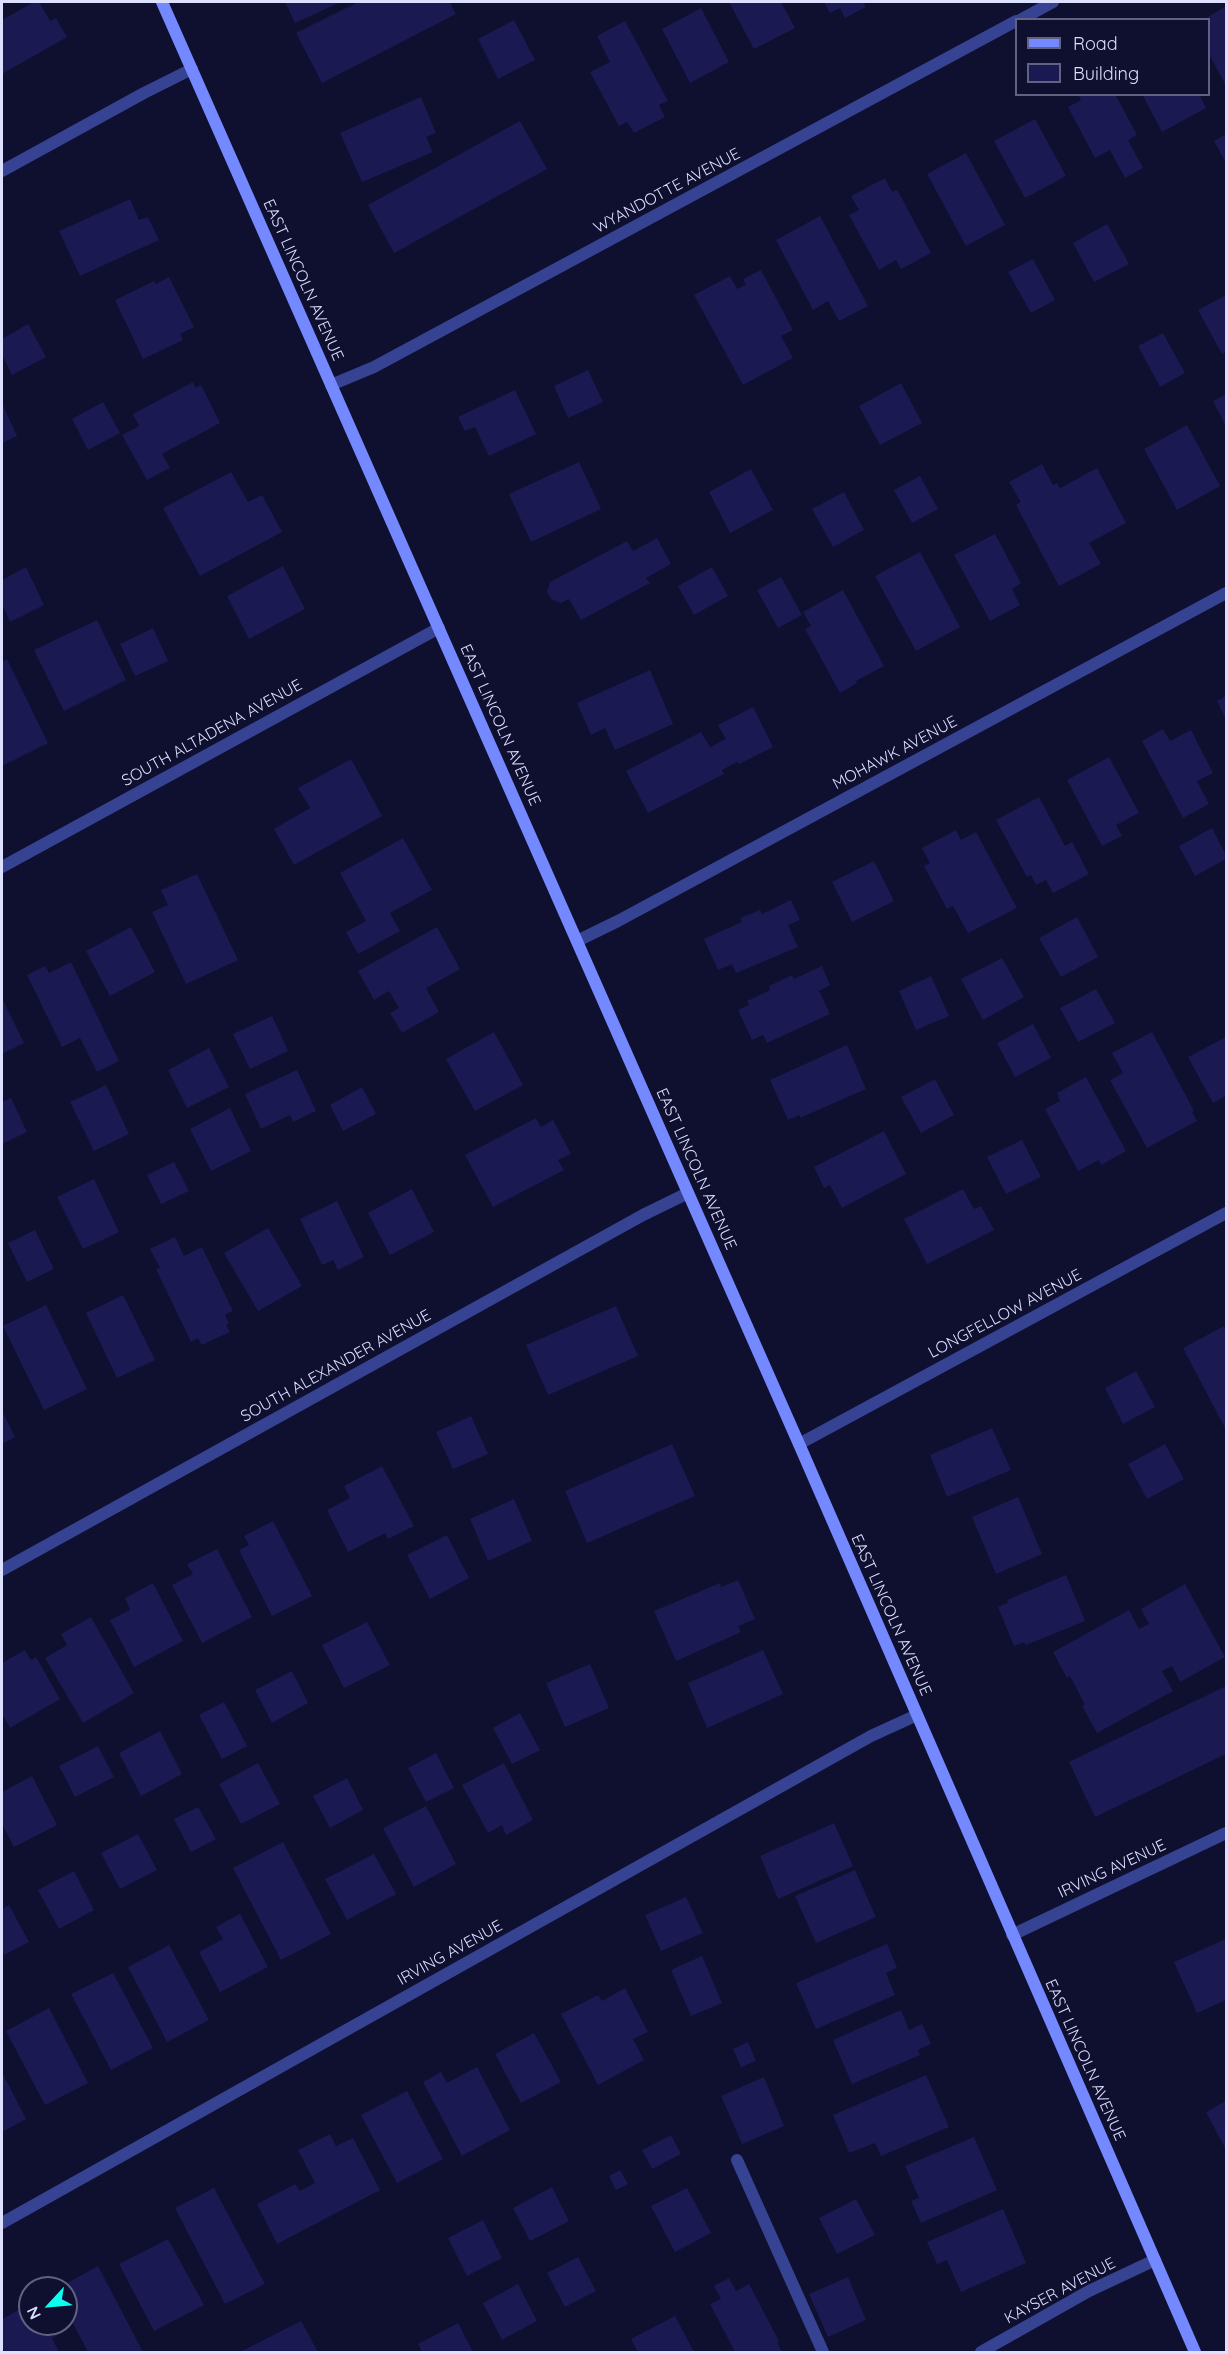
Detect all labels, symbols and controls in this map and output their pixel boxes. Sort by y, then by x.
legend [1015,18,1210,96]
text: Road [1073,32,1118,55]
text: Building [1073,62,1139,85]
street label: WYANDOTTE AVENUE [590,144,744,238]
street label: EAST LINCOLN AVENUE [259,196,347,364]
street label: EAST LINCOLN AVENUE [456,641,544,809]
street label: SOUTH ALTADENA AVENUE [119,675,305,791]
street label: MOHAWK AVENUE [829,712,961,794]
street label: EAST LINCOLN AVENUE [652,1085,740,1253]
street label: LONGFELLOW AVENUE [925,1265,1085,1363]
street label: SOUTH ALEXANDER AVENUE [238,1306,434,1426]
street label: EAST LINCOLN AVENUE [847,1531,935,1699]
street label: IRVING AVENUE [1055,1836,1169,1902]
street label: IRVING AVENUE [394,1916,506,1990]
street label: EAST LINCOLN AVENUE [1041,1976,1129,2144]
street label: KAYSER AVENUE [1001,2254,1119,2328]
north arrow [18,2276,78,2336]
text: N [22,2303,45,2323]

